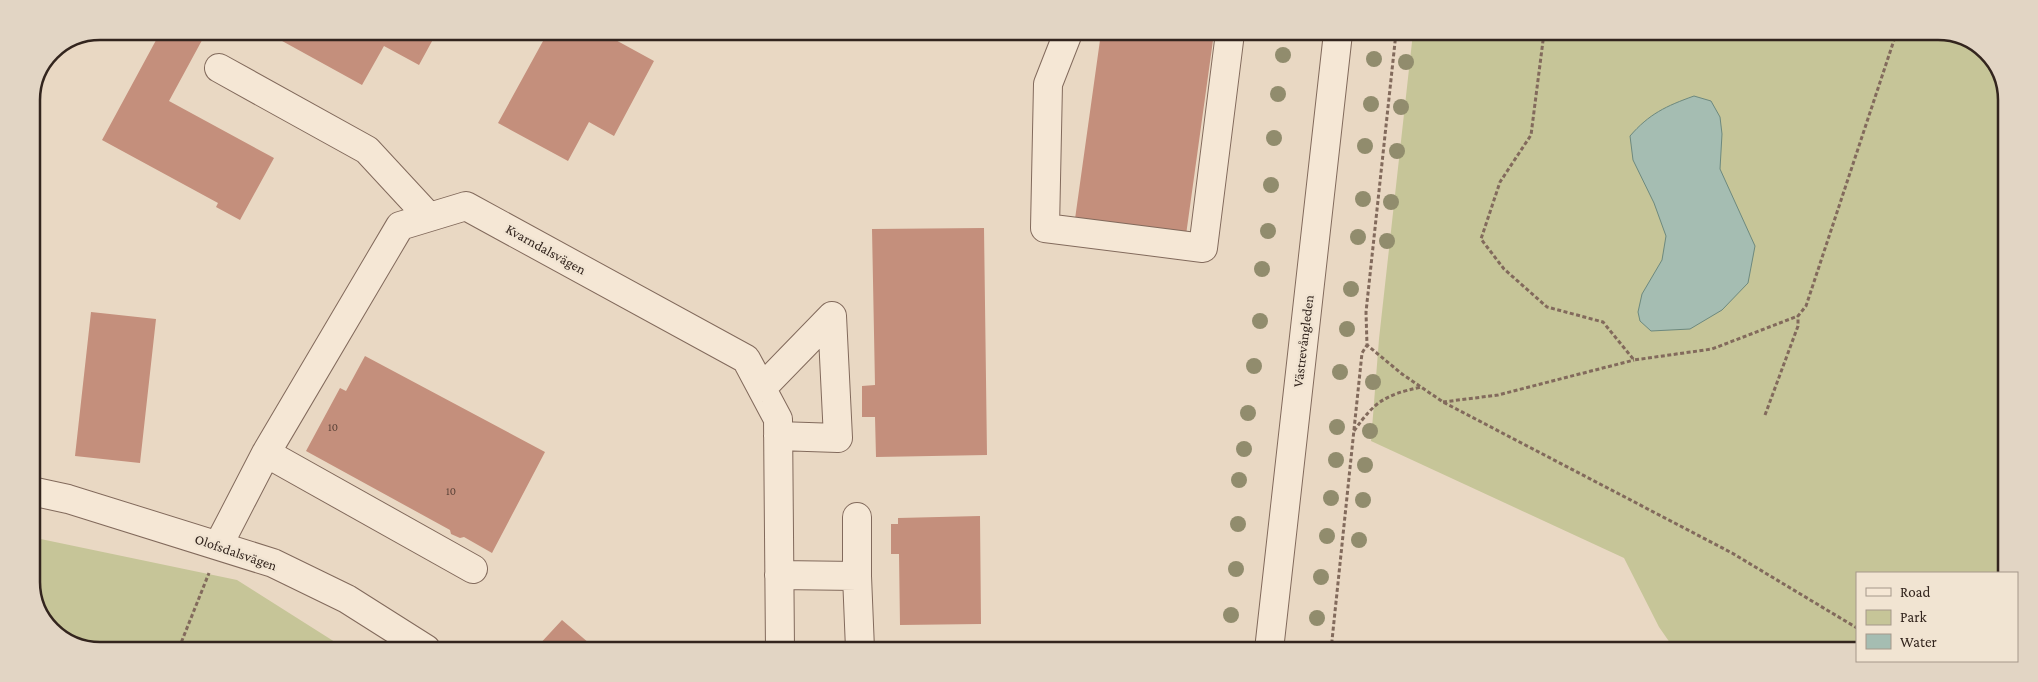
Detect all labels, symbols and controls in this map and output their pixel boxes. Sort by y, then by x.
street label: Kvarndalsvägen [503,220,589,278]
street label: Västrevångleden [1289,294,1317,388]
house number: 10 [328,421,338,433]
house number: 10 [446,485,456,497]
street label: Olofsdalsvägen [193,530,280,574]
legend [1856,572,2018,662]
text: Road [1900,584,1931,600]
text: Park [1900,609,1927,625]
text: Water [1900,634,1937,650]

